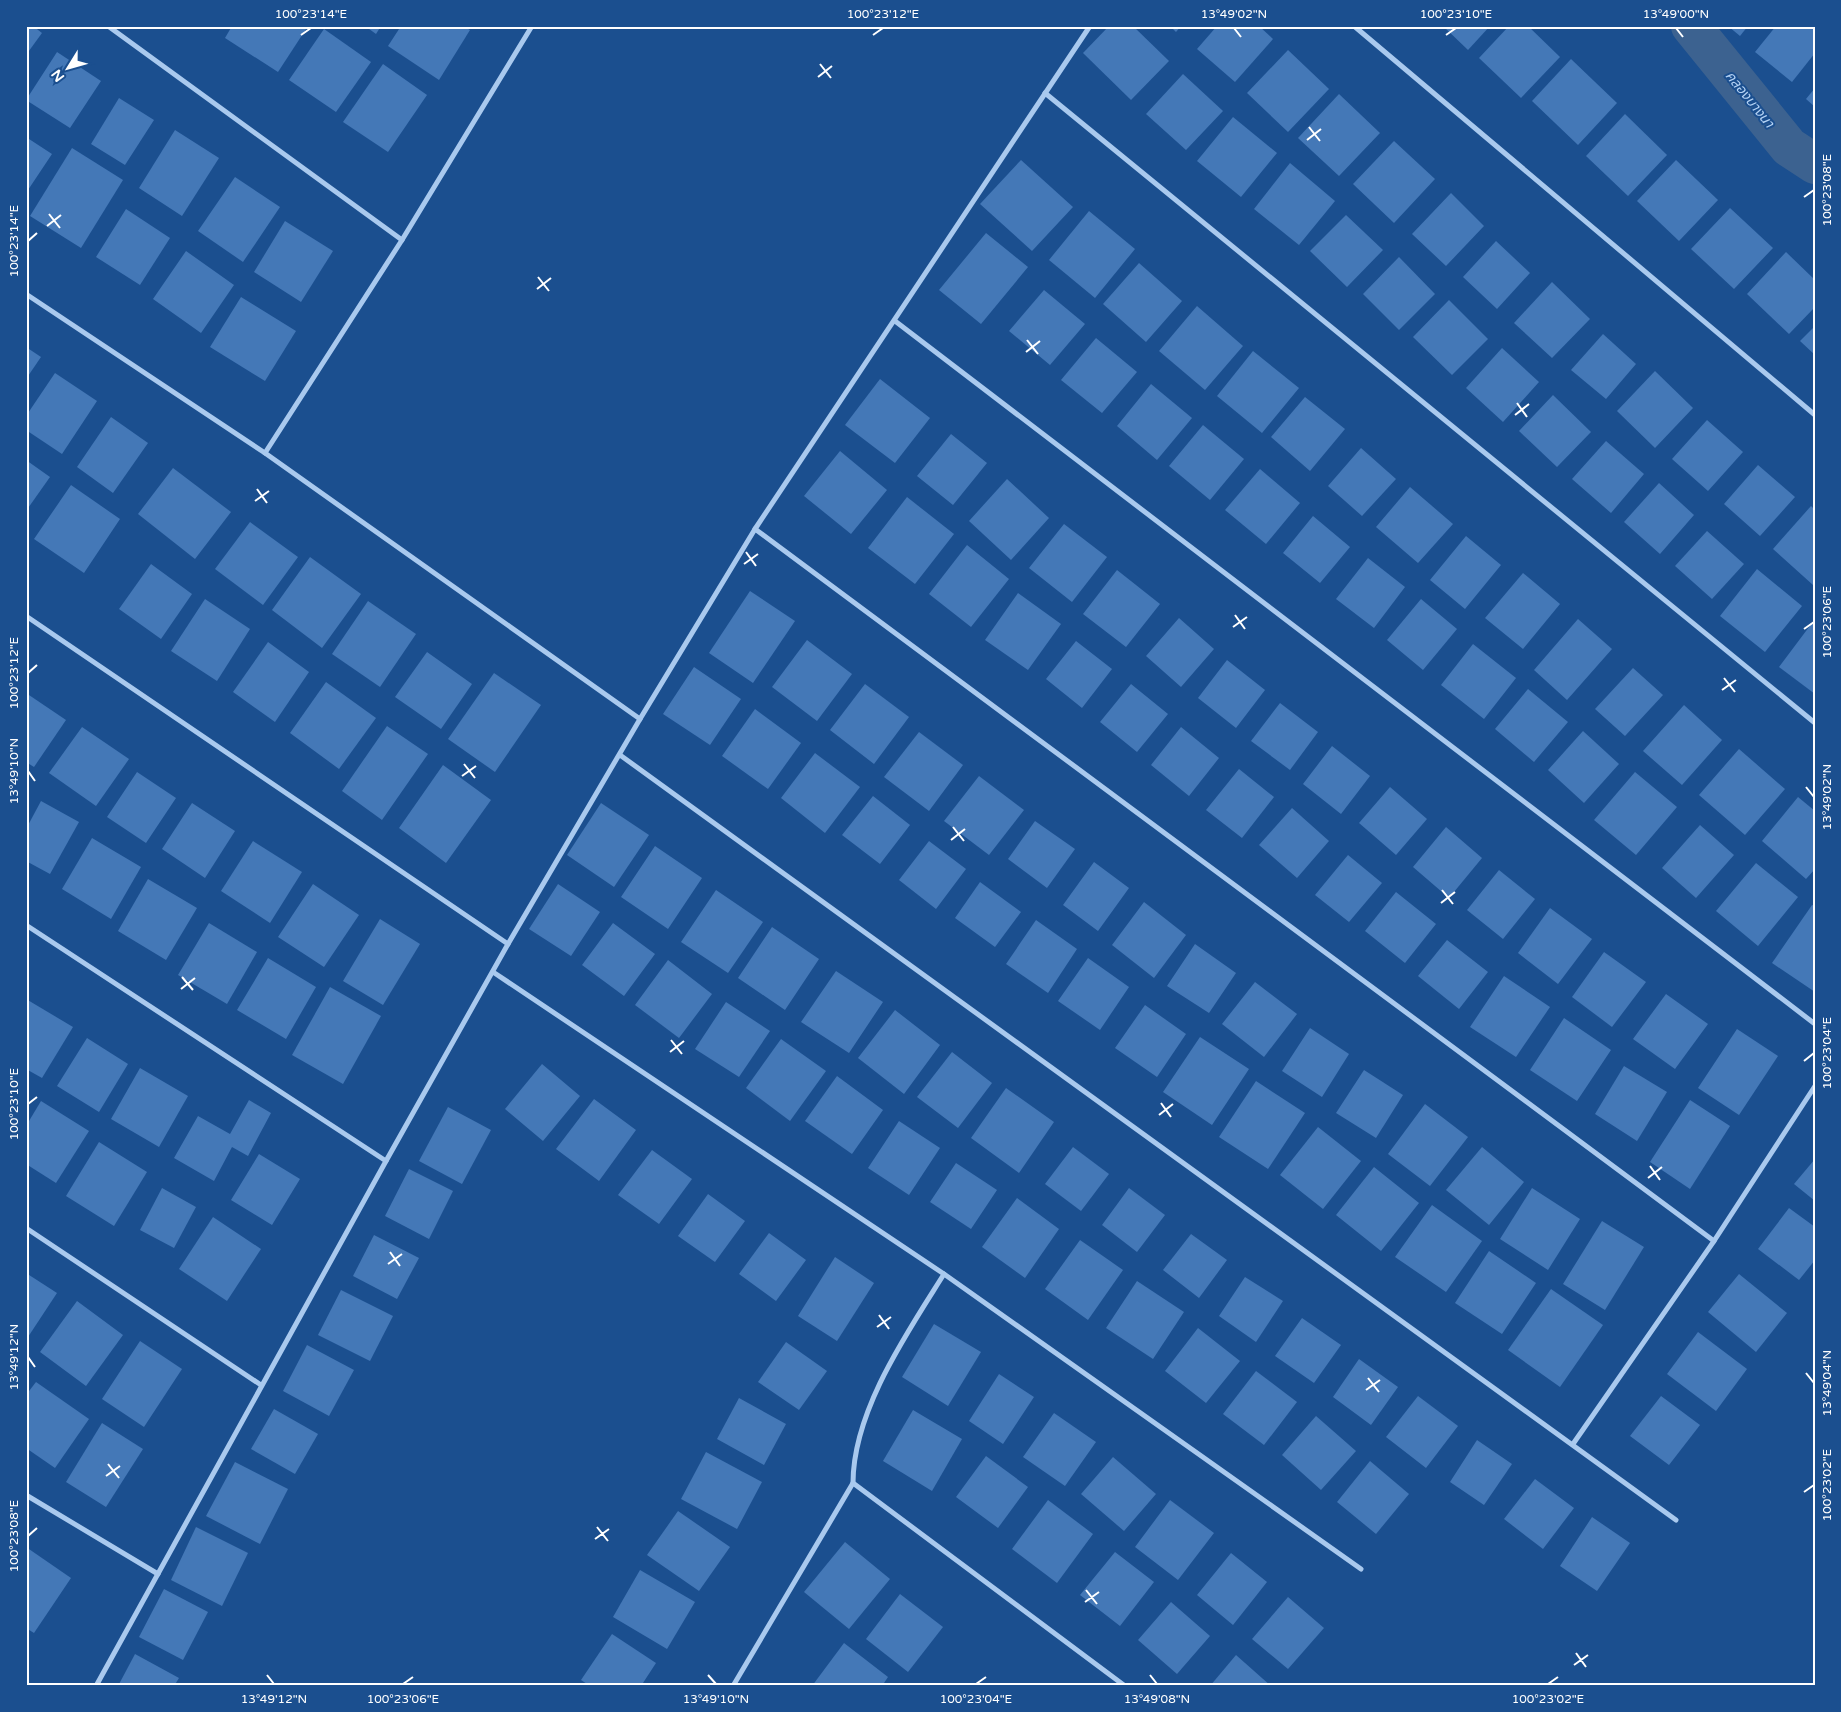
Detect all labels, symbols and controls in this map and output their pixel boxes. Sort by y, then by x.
text: 100°23'14"E [275,7,348,21]
text: 100°23'12"E [847,7,920,21]
text: 13°49'02"N [1201,7,1267,21]
text: 100°23'10"E [1420,7,1493,21]
text: 13°49'00"N [1643,7,1709,21]
north arrow [42,42,92,92]
text: N [48,66,68,85]
water label: คลองบางนา [1722,68,1778,132]
text: 100°23'08"E [1820,153,1834,226]
text: 100°23'14"E [7,204,21,277]
text: 100°23'06"E [1820,585,1834,658]
text: 100°23'12"E [7,636,21,709]
text: 13°49'10"N [7,738,21,804]
text: 13°49'02"N [1820,764,1834,830]
text: 100°23'04"E [1820,1016,1834,1089]
text: 100°23'10"E [7,1067,21,1140]
text: 13°49'12"N [7,1324,21,1390]
text: 13°49'04"N [1820,1350,1834,1416]
text: 100°23'02"E [1820,1448,1834,1521]
text: 100°23'08"E [7,1499,21,1572]
text: 13°49'12"N [241,1692,307,1706]
text: 100°23'06"E [367,1692,440,1706]
text: 13°49'10"N [683,1692,749,1706]
text: 100°23'04"E [940,1692,1013,1706]
text: 13°49'08"N [1124,1692,1190,1706]
text: 100°23'02"E [1512,1692,1585,1706]

